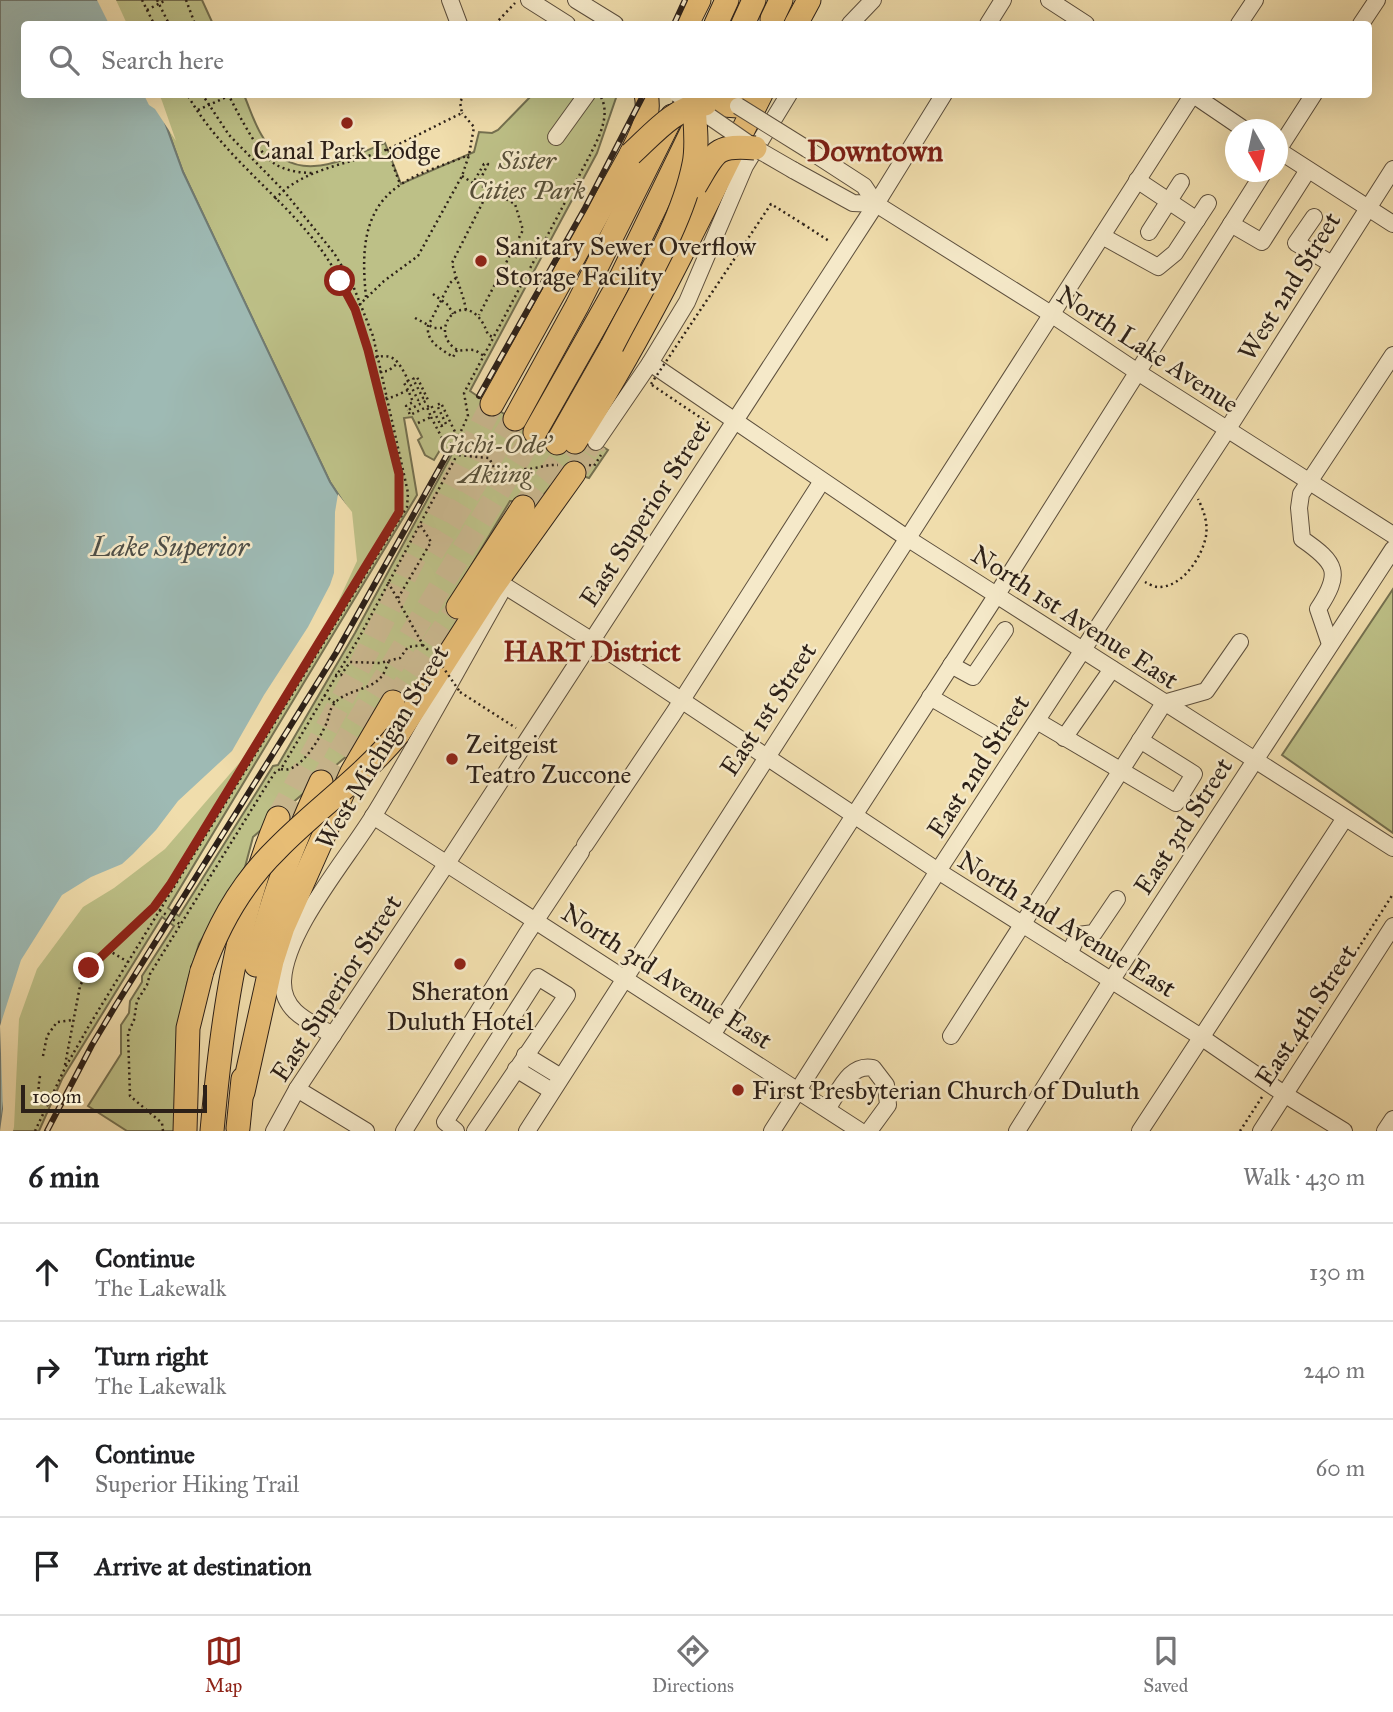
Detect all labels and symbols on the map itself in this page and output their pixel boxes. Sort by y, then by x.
marker: Canal Park Lodge [339,115,355,131]
north arrow [1225,119,1288,182]
district label: Downtown [807,133,944,169]
place label: Canal Park Lodge [253,134,441,166]
park label: Sister Cities Park [468,144,586,206]
street label: West 2nd Street [1231,206,1347,366]
place label: Sanitary Sewer Overflow Storage Facility [495,230,757,292]
marker: Sanitary Sewer Overflow Storage Facility [473,253,489,269]
route start [324,265,355,296]
street label: North Lake Avenue [1051,278,1245,420]
street label: East Superior Street [573,414,717,612]
park label: Gichi-Ode' Akiing [439,428,554,490]
water label: Lake Superior [89,529,250,564]
street label: North 1st Avenue East [966,538,1184,696]
district label: HART District [503,634,681,669]
street label: East 1st Street [713,636,823,782]
street label: West Michigan Street [308,639,456,855]
street label: East 2nd Street [920,689,1036,843]
place label: Zeitgeist Teatro Zuccone [466,728,632,790]
marker: Zeitgeist Teatro Zuccone [444,751,460,767]
street label: East 3rd Street [1127,751,1239,901]
street label: North 2nd Avenue East [952,844,1182,1004]
street label: East Superior Street [264,889,408,1087]
street label: North 3rd Avenue East [556,896,778,1056]
street label: East 4th Street [1248,938,1364,1092]
route end [73,952,104,983]
marker: Sheraton Duluth Hotel [452,956,468,972]
place label: Sheraton Duluth Hotel [387,975,533,1037]
place label: First Presbyterian Church of Duluth [752,1074,1140,1106]
scale bar [21,1082,206,1114]
marker: First Presbyterian Church of Duluth [730,1082,746,1098]

